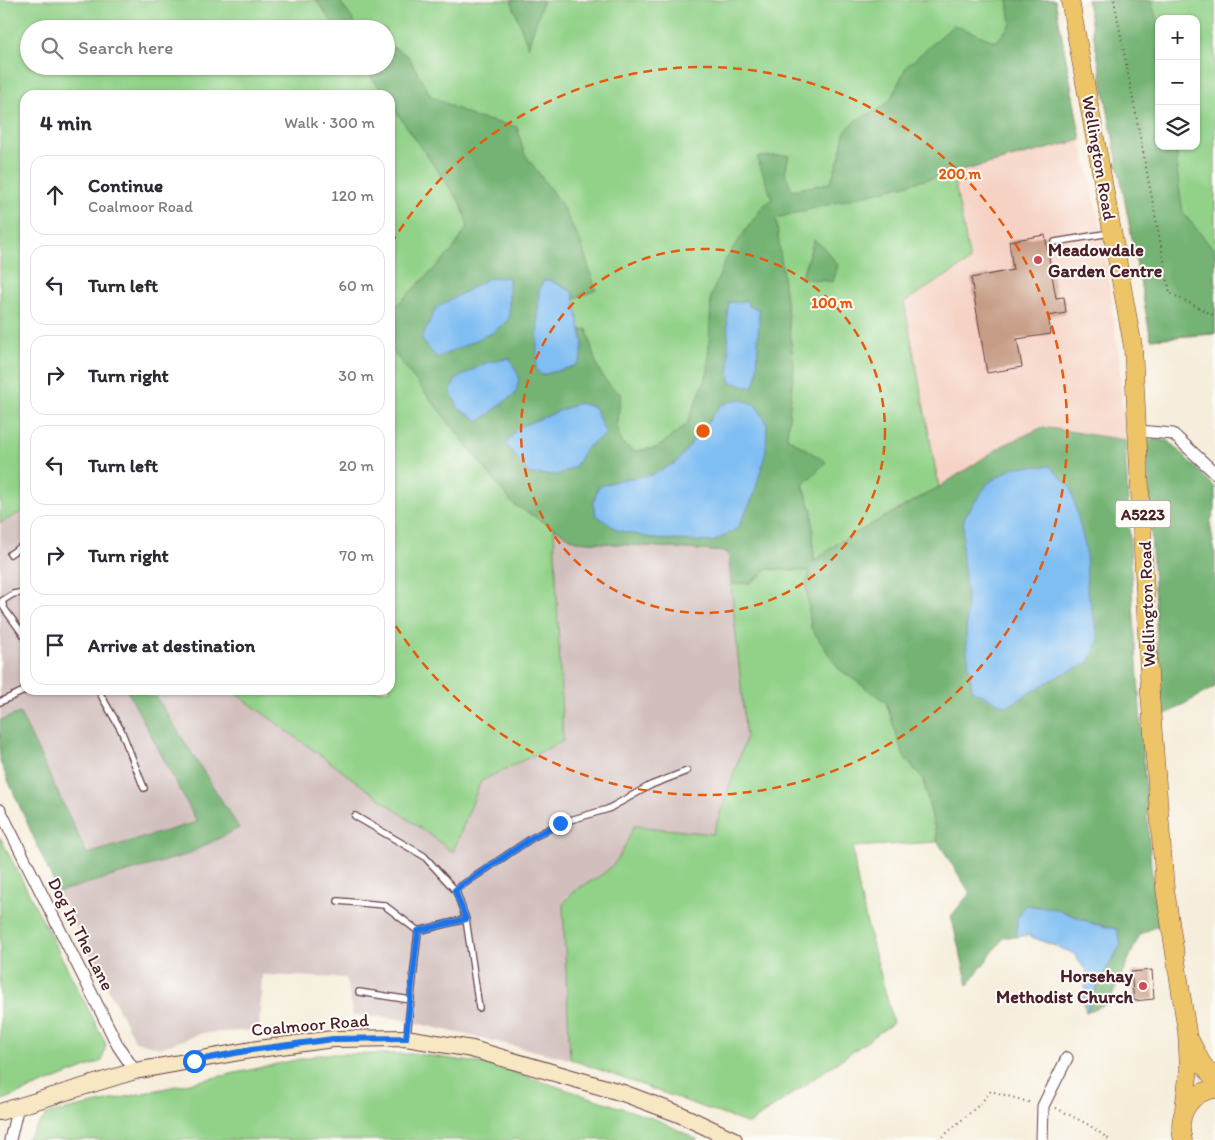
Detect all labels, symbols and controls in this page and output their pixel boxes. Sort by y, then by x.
map controls [1155,15,1200,150]
button: + [1155,15,1200,60]
search box [20,20,395,75]
icon: search [38,34,66,62]
text: Search here [78,36,173,59]
button: − [1155,60,1200,105]
street label: Wellington Road [1077,94,1121,222]
button: layers [1155,105,1200,150]
text: 4 min [40,110,92,135]
text: Walk · 300 m [284,113,375,132]
text: 200 m [939,165,982,183]
text: Continue [88,174,163,197]
icon: ahead [41,181,69,209]
text: 120 m [331,186,374,205]
text: Coalmoor Road [88,197,193,216]
place label: Meadowdale Garden Centre [1048,239,1163,282]
marker: Meadowdale Garden Centre [1032,254,1044,266]
icon: left [41,271,69,299]
text: Turn left [88,274,158,297]
text: 60 m [339,276,374,295]
text: 100 m [811,294,853,312]
icon: right [41,361,69,389]
text: Turn right [88,364,169,387]
text: 30 m [338,366,374,385]
centre of rings [694,422,712,440]
icon: left [41,451,69,479]
text: Turn left [88,454,158,477]
text: 20 m [339,456,374,475]
road number: A5223 [1116,500,1170,528]
street label: Wellington Road [1134,540,1160,668]
icon: right [41,541,69,569]
text: Turn right [88,544,169,567]
text: 70 m [339,546,374,565]
icon: arrive [41,631,69,659]
text: Arrive at destination [88,634,255,657]
route end [549,812,572,835]
street label: Dog In The Lane [43,874,119,994]
place label: Horsehay Methodist Church [996,965,1134,1008]
marker: Horsehay Methodist Church [1137,980,1149,992]
street label: Coalmoor Road [250,1009,370,1041]
route start [183,1050,206,1073]

